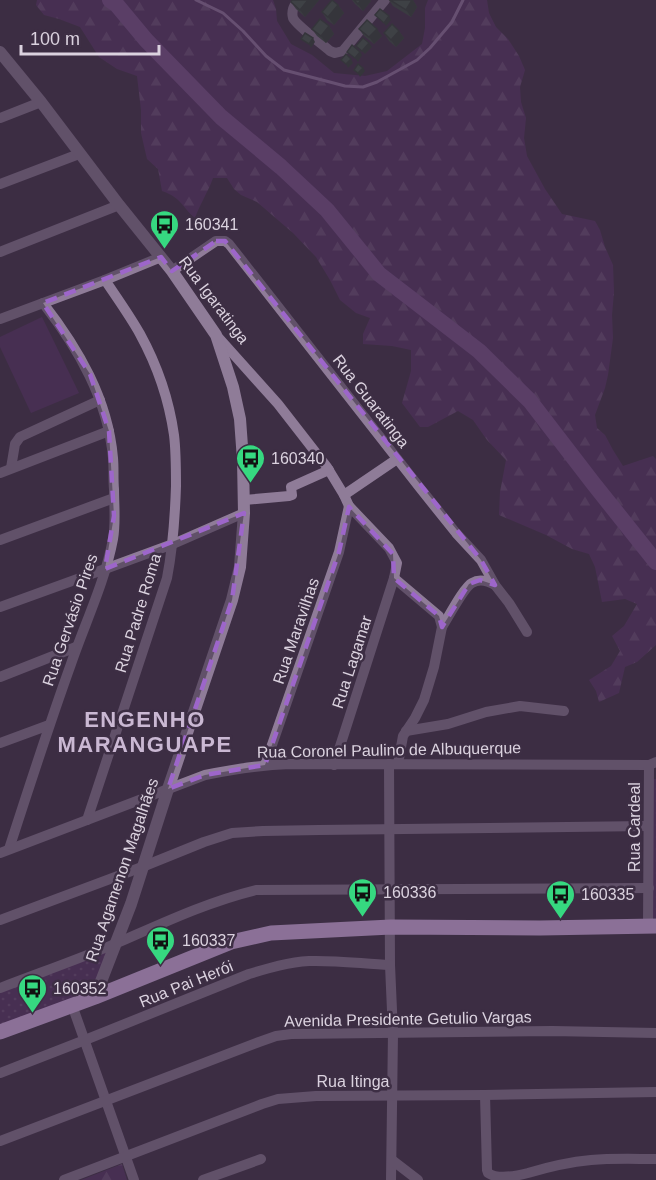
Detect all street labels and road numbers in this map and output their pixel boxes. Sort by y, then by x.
street label: Rua Igaratinga [176,253,252,347]
street label: Rua Guaratinga [330,351,413,451]
street label: Rua Padre Roma [112,551,164,675]
street label: Rua Gervásio Pires [39,552,101,688]
street label: Rua Maravilhas [270,576,322,686]
street label: Rua Lagamar [329,613,375,711]
street label: Rua Coronel Paulino de Albuquerque [257,739,521,761]
street label: Rua Agamenon Magalhães [83,776,161,964]
street label: Rua Cardeal [626,782,643,872]
street label: Rua Pai Herói [137,957,235,1011]
street label: Avenida Presidente Getulio Vargas [284,1008,532,1030]
street label: Rua Itinga [317,1073,390,1090]

